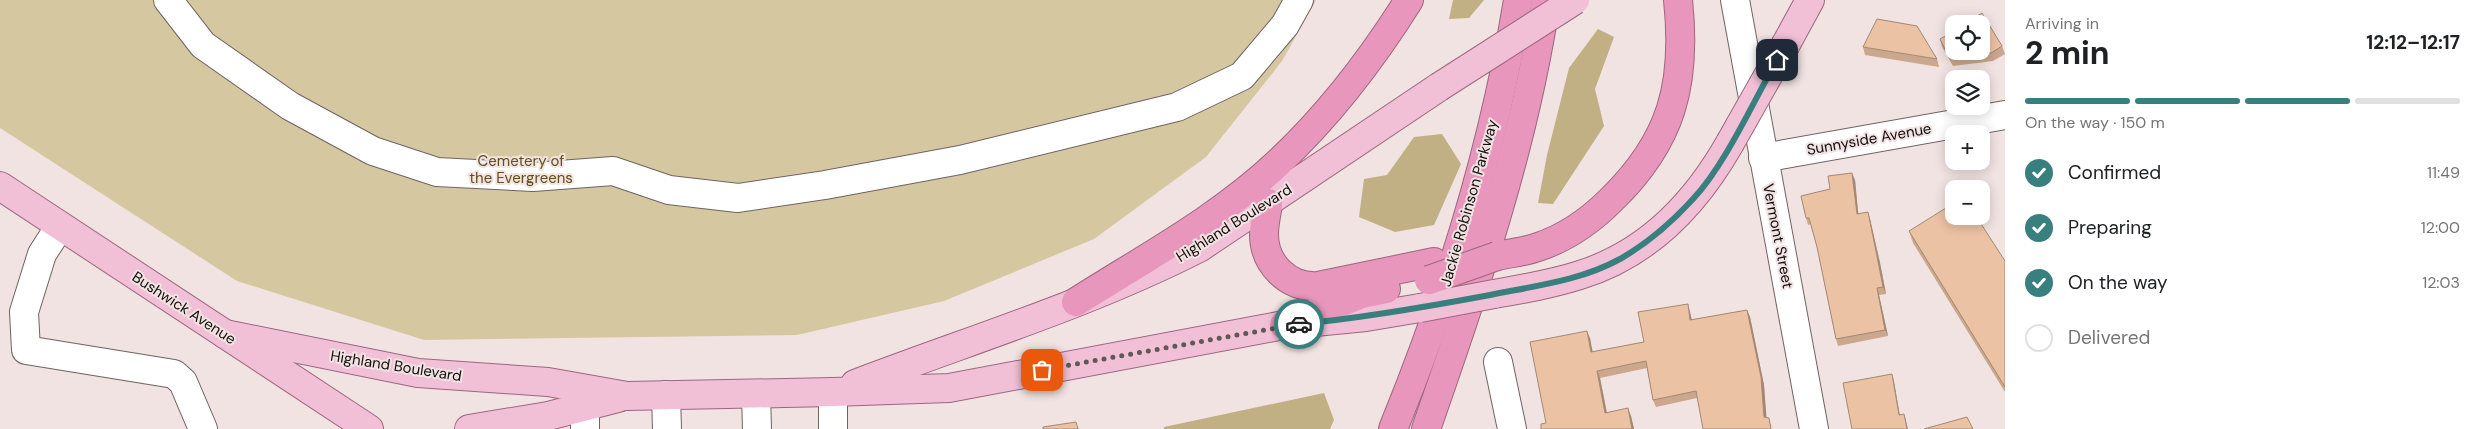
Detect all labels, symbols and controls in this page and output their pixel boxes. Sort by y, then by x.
text: Arriving in [2025,13,2099,34]
map controls [1945,15,1990,225]
button: locate [1945,15,1990,60]
text: 12:12–12:17 [2366,30,2460,55]
text: 2 min [2025,32,2110,74]
pin [1756,39,1798,81]
icon: home [1763,46,1791,74]
button: layers [1945,70,1990,115]
text: On the way · 150 m [2025,112,2165,133]
street label: Jackie Robinson Parkway [1436,116,1503,289]
street label: Sunnyside Avenue [1805,118,1933,160]
button: + [1945,125,1990,170]
park label: Cemetery of the Evergreens [469,151,573,188]
icon: check [2025,159,2053,187]
text: Confirmed [2068,160,2161,185]
text: 11:49 [2427,162,2460,183]
street label: Highland Boulevard [1172,179,1296,267]
button: − [1945,180,1990,225]
street label: Vermont Street [1758,182,1798,290]
icon: check [2025,214,2053,242]
text: Preparing [2068,215,2152,240]
text: 12:00 [2421,217,2460,238]
street label: Bushwick Avenue [128,267,240,349]
icon: check [2025,269,2053,297]
text: On the way [2068,270,2168,295]
text: 12:03 [2422,272,2460,293]
courier [1274,299,1324,349]
icon: car [1285,310,1313,338]
text: Delivered [2068,325,2150,350]
street label: Highland Boulevard [329,346,463,386]
pin [1021,349,1063,391]
icon: bag [1028,356,1056,384]

